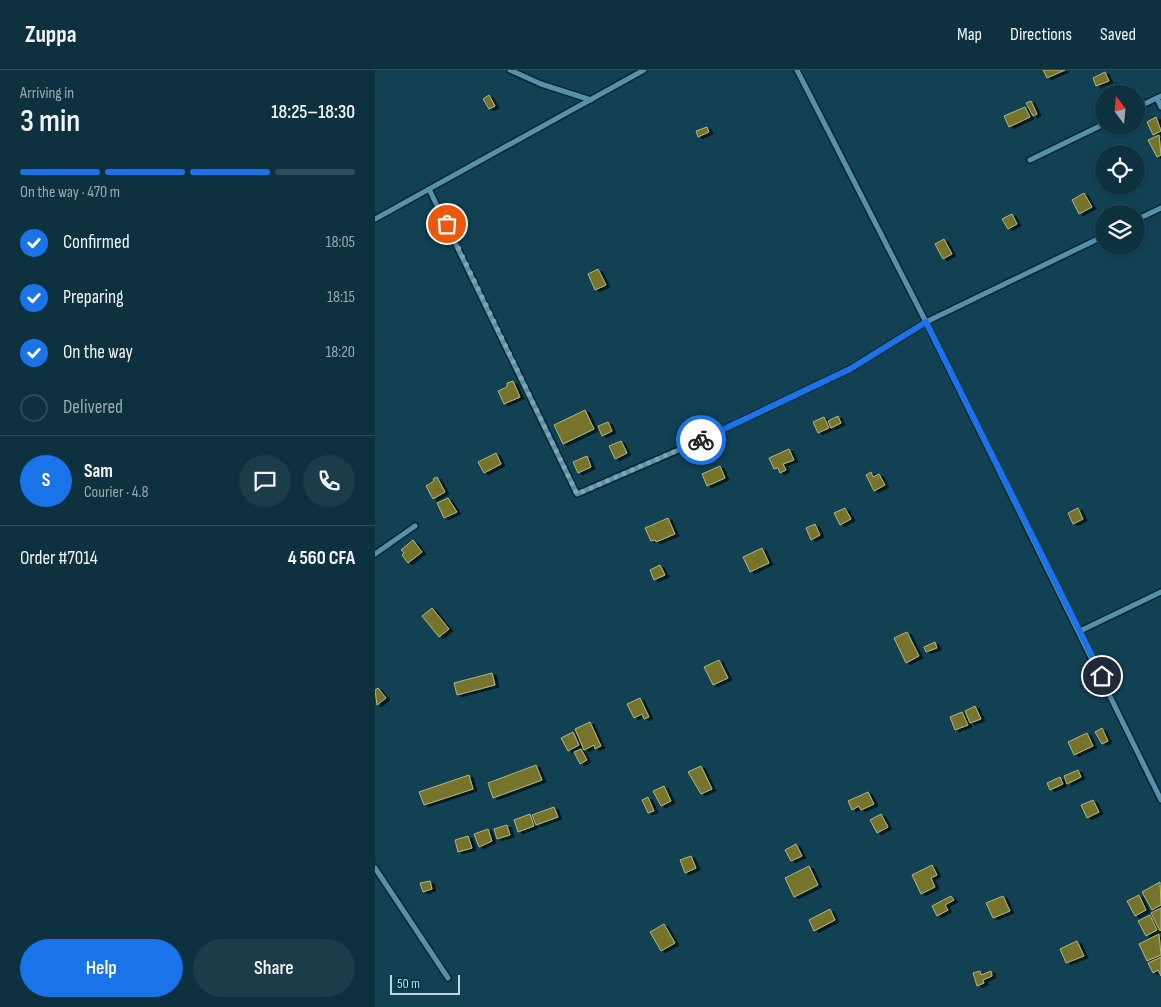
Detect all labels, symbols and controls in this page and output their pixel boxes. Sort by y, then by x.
text: Zuppa [25,20,76,49]
text: Map [957,24,982,45]
text: Directions [1010,24,1072,45]
text: Saved [1100,24,1136,45]
text: Arriving in [20,84,74,103]
north arrow [1095,85,1145,135]
map controls [1095,85,1145,255]
text: 18:25–18:30 [271,101,355,124]
text: 3 min [20,102,80,141]
button: locate [1095,145,1145,195]
text: On the way · 470 m [20,183,120,202]
pin [426,203,468,245]
button: layers [1095,205,1145,255]
icon: bag [433,210,461,238]
icon: check [20,229,48,257]
text: Confirmed [63,231,130,254]
text: 18:05 [326,233,355,252]
icon: check [20,284,48,312]
text: Preparing [63,286,124,309]
text: 18:15 [327,288,355,307]
icon: check [20,339,48,367]
text: On the way [63,341,133,364]
text: 18:20 [326,343,355,362]
text: Delivered [63,396,123,419]
courier [676,415,726,465]
icon: bike [687,426,715,454]
button: chat [239,455,291,507]
button: phone [303,455,355,507]
text: Sam [84,460,113,483]
text: S [42,469,50,492]
text: Courier · 4.8 [84,483,148,502]
text: Order #7014 [20,547,98,570]
text: 4 560 CFA [288,547,355,570]
pin [1081,655,1123,697]
icon: home [1088,662,1116,690]
button: Help [20,939,183,997]
button: Share [193,939,355,997]
scale bar [390,972,460,995]
text: 50 m [397,975,420,992]

